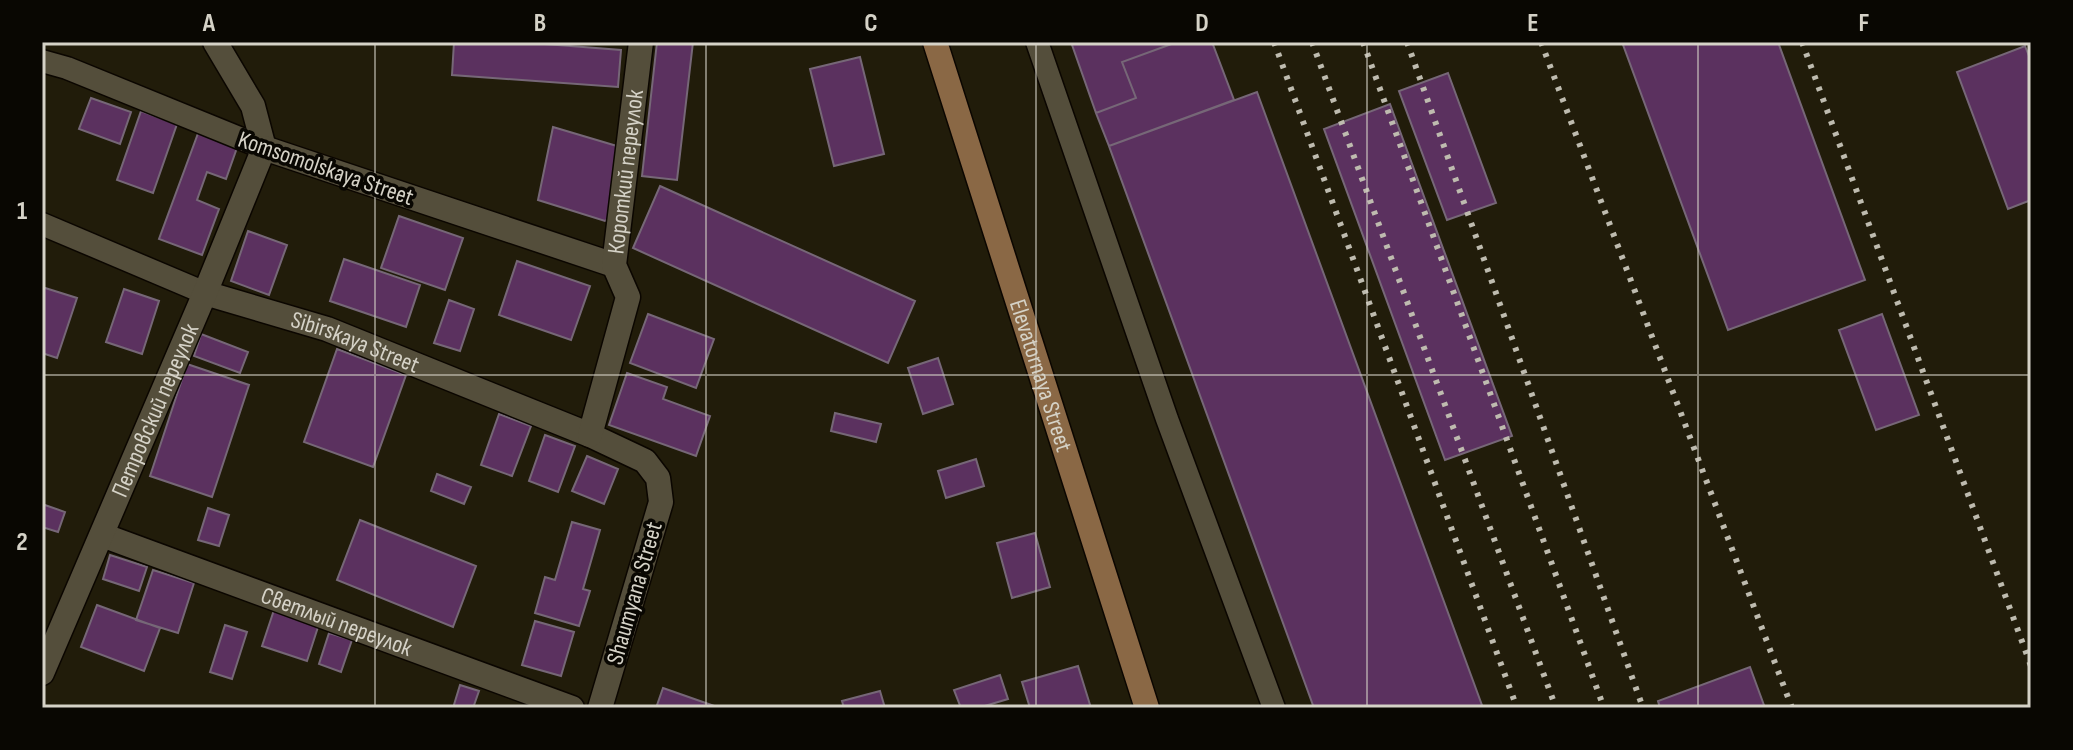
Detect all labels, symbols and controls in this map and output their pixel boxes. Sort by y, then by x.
text: A [202,8,216,39]
text: B [534,8,546,39]
text: C [864,8,878,39]
text: D [1195,8,1209,39]
text: E [1527,8,1539,39]
text: F [1859,8,1870,39]
street label: Короткий переулок [601,87,650,255]
street label: Komsomolskaya Street [234,125,417,212]
text: 1 [17,196,27,227]
street label: Elevatornaya Street [1003,296,1078,455]
street label: Sibirskaya Street [287,305,424,380]
street label: Петровский переулок [105,318,206,502]
street label: Shaumyana Street [600,518,669,668]
text: 2 [16,527,28,558]
street label: Светлый переулок [257,581,417,663]

